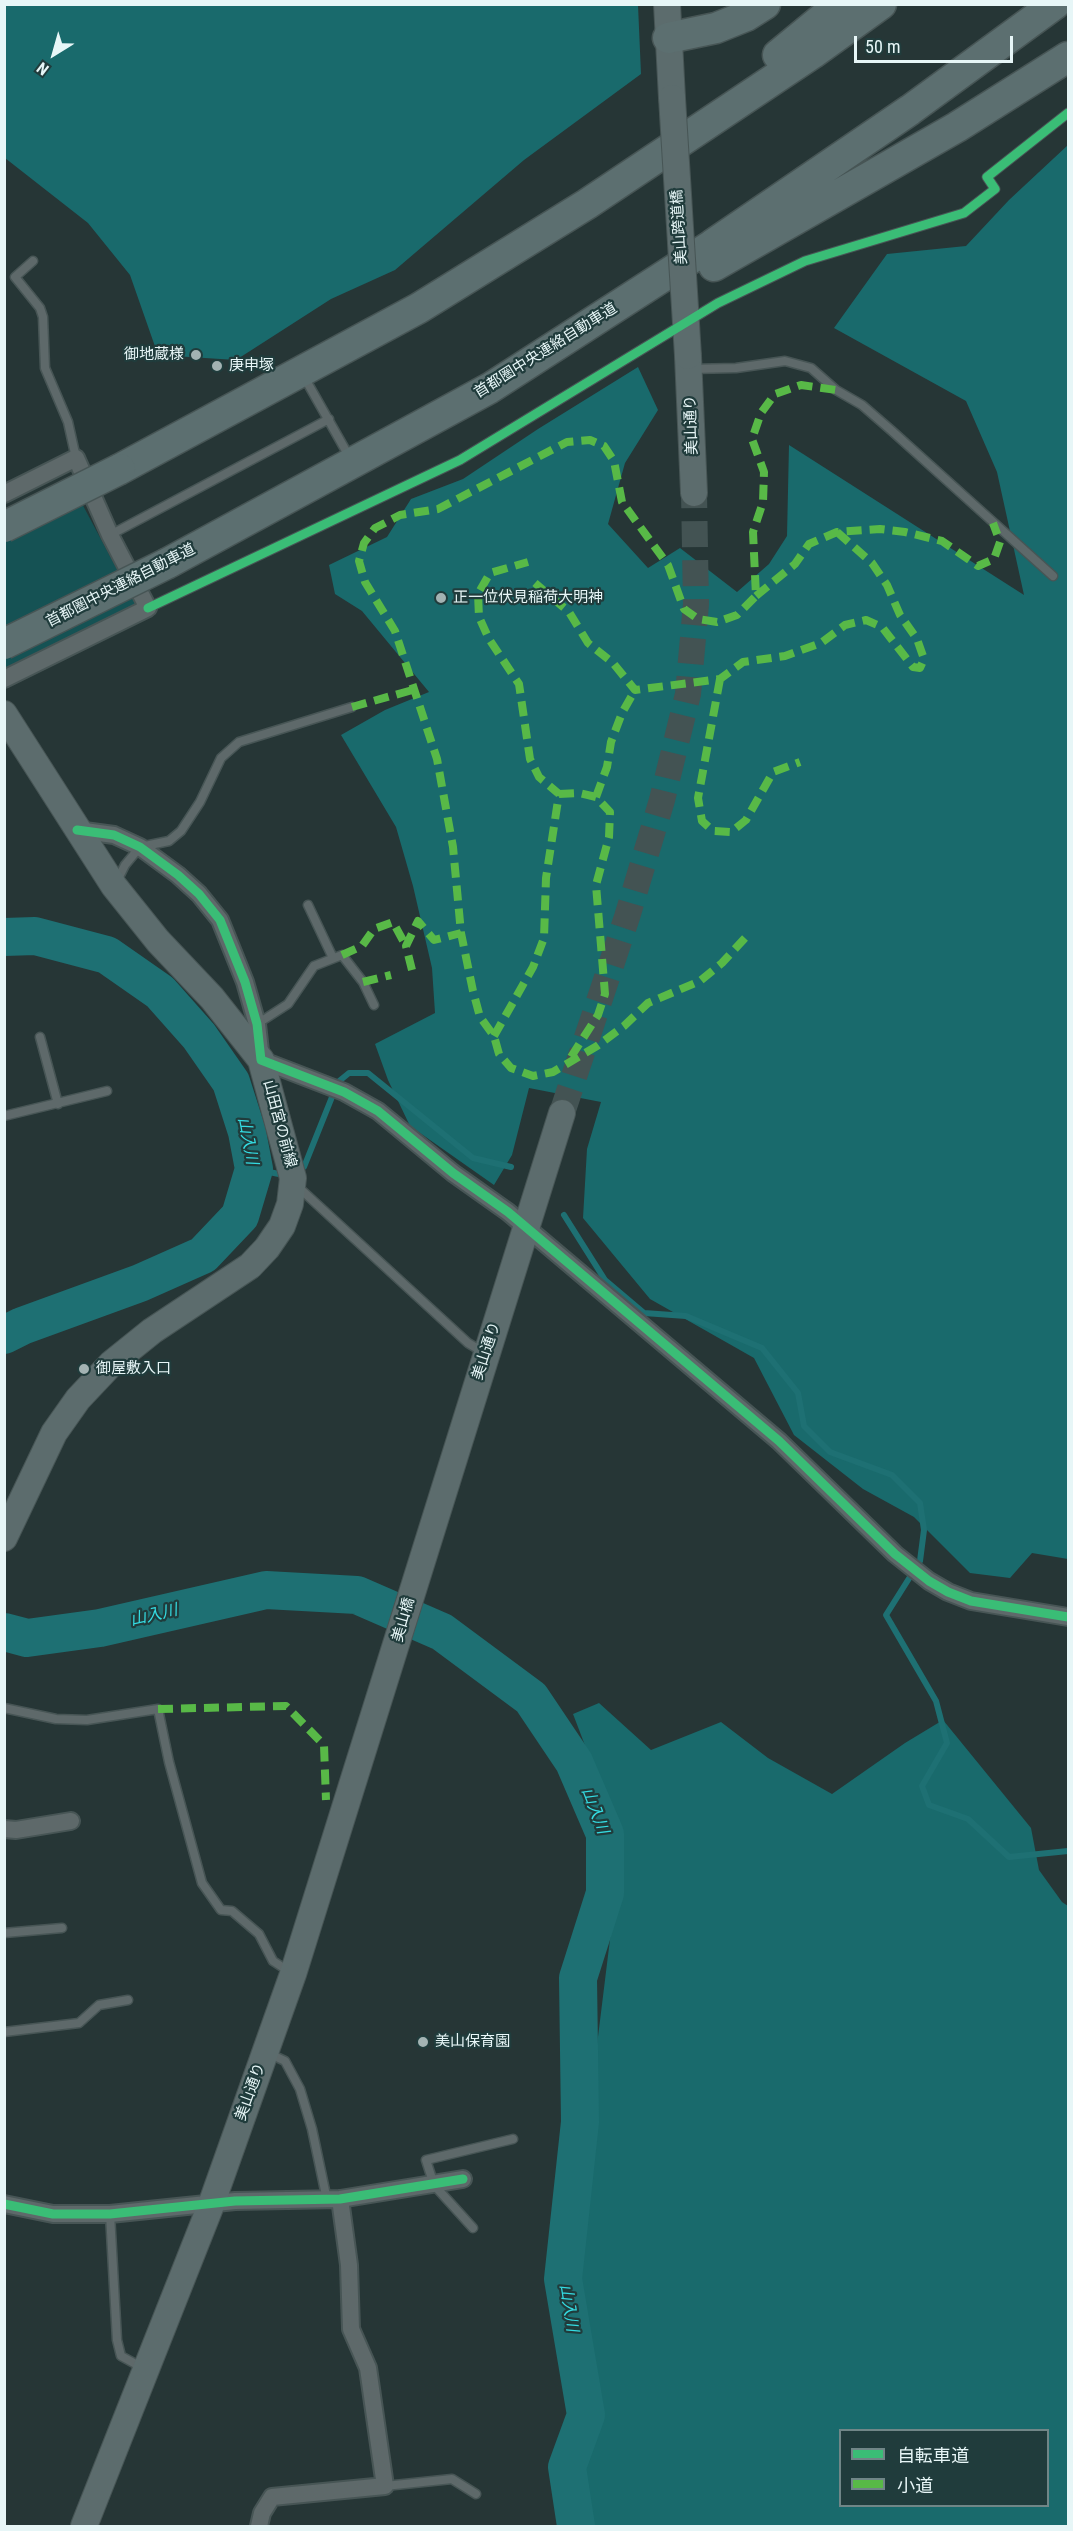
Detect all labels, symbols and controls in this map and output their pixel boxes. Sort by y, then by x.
north arrow [24,24,84,84]
scale bar [857,24,1016,62]
text: 50 m [865,36,900,57]
text: N [33,58,53,79]
street label: 美山跨道橋 [668,189,692,265]
street label: 首都圏中央連絡自動車道 [471,300,621,402]
place label: 御地蔵様 [124,346,184,364]
marker: 御地蔵様 [189,348,203,362]
place label: 庚申塚 [229,357,274,375]
marker: 庚申塚 [210,359,224,373]
street label: 美山通り [682,395,702,455]
street label: 首都圏中央連絡自動車道 [43,541,199,631]
place label: 正一位伏見稲荷大明神 [453,589,603,607]
marker: 正一位伏見稲荷大明神 [434,591,448,605]
street label: 山田宮の前線 [259,1078,299,1170]
water label: 山入川 [233,1116,261,1166]
street label: 美山通り [469,1320,505,1382]
place label: 御屋敷入口 [96,1360,171,1378]
marker: 御屋敷入口 [77,1362,91,1376]
street label: 美山橋 [389,1596,419,1644]
water label: 山入川 [128,1601,180,1631]
water label: 山入川 [576,1785,612,1837]
place label: 美山保育園 [435,2033,510,2051]
marker: 美山保育園 [416,2035,430,2049]
street label: 美山通り [232,2061,270,2123]
water label: 山入川 [555,2283,581,2333]
legend [839,2429,1049,2507]
text: 自転車道 [897,2445,969,2466]
text: 小道 [897,2475,933,2496]

